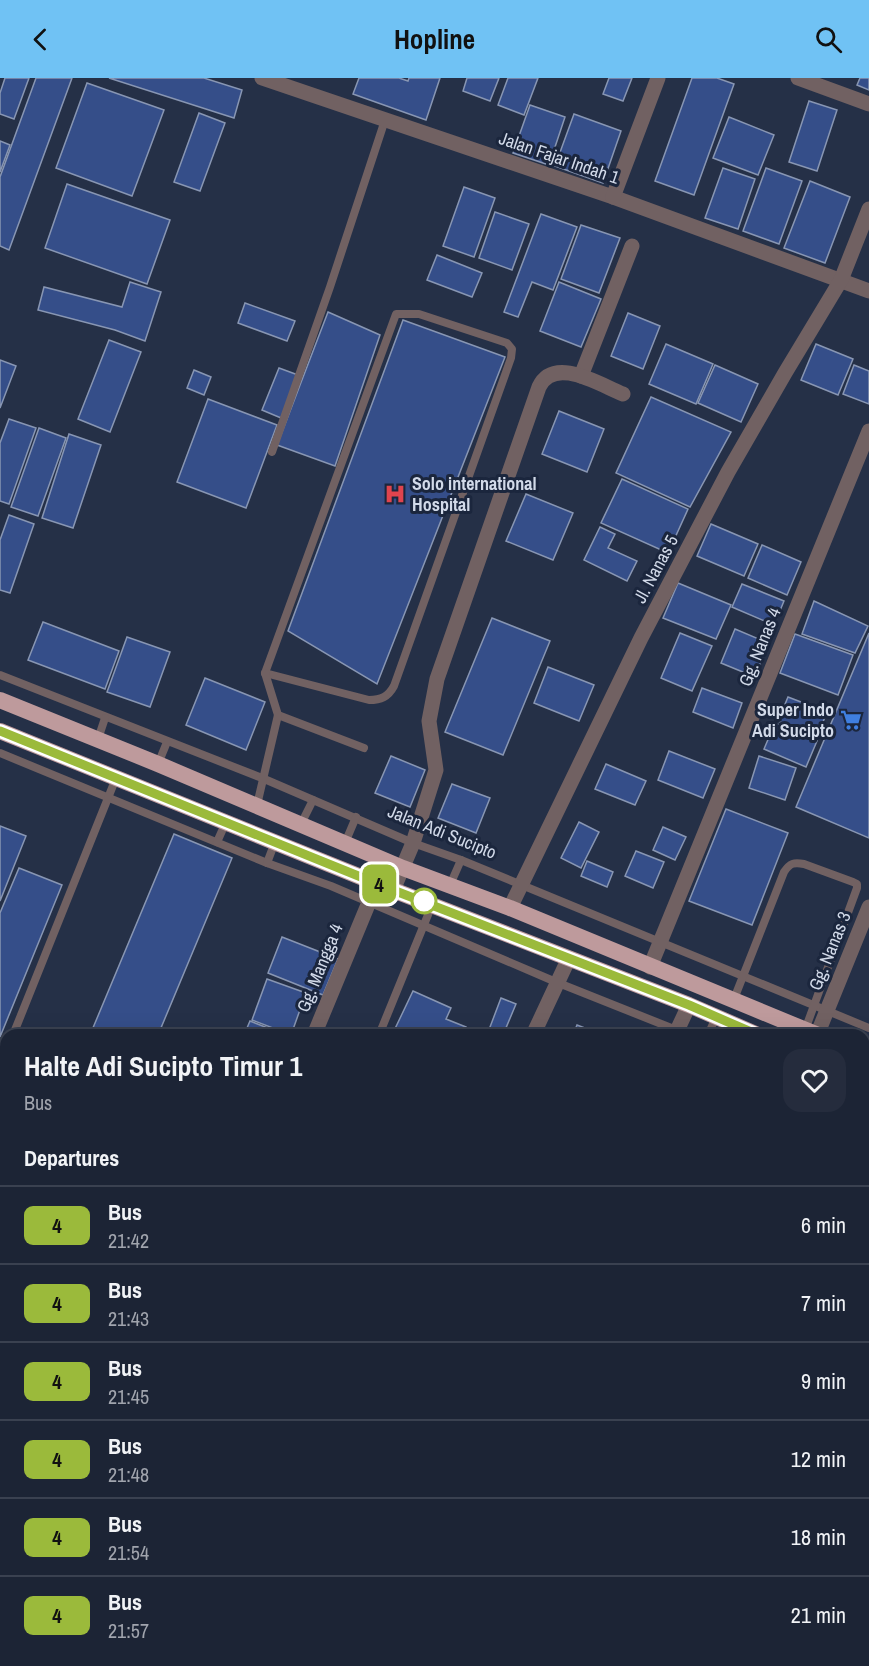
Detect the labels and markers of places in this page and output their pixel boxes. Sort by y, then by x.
place label: Solo international Hospital [412,471,537,517]
hospital icon: Solo international Hospital [383,482,407,506]
place label: Super Indo Adi Sucipto [752,697,834,743]
supermarket icon: Super Indo Adi Sucipto [839,708,863,732]
unlabelled marker [411,888,437,914]

